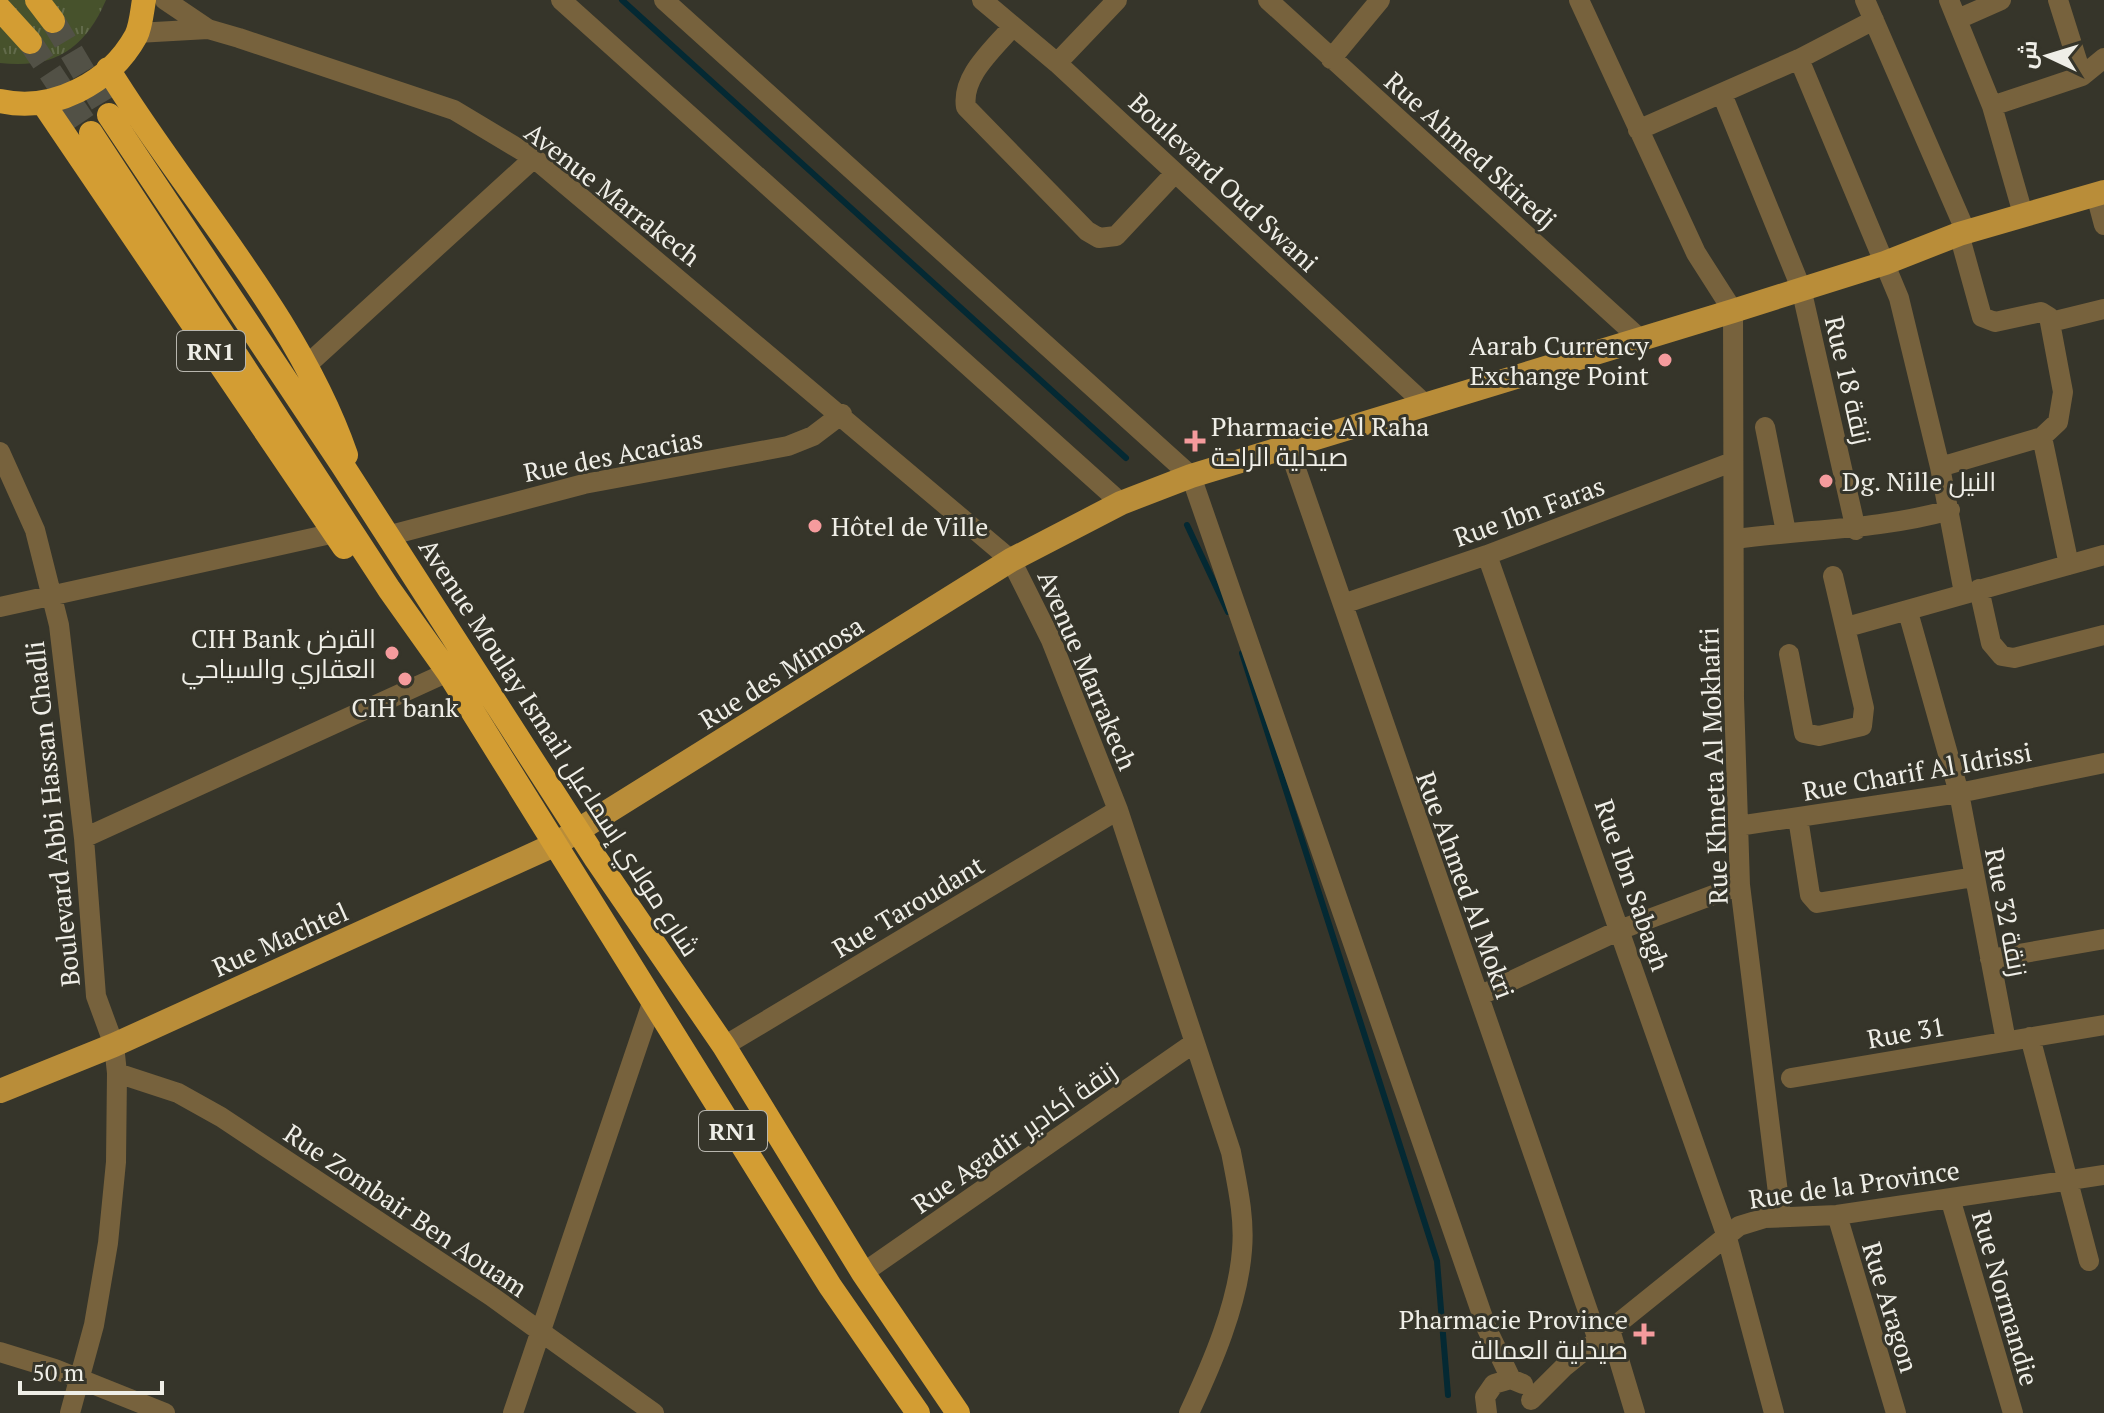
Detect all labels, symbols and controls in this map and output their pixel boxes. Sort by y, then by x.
north arrow [2008,16,2088,96]
text: ش [2012,39,2043,70]
street label: Rue Ahmed Skiredj [1378,64,1564,236]
street label: Boulevard Oud Swani [1122,85,1326,279]
street label: Avenue Marrakech [518,115,708,273]
street label: Rue 18 زنقة [1818,313,1880,447]
place label: Aarab Currency Exchange Point [1469,328,1650,392]
road number: RN1 [177,331,245,371]
marker: Aarab Currency Exchange Point [1656,351,1674,369]
place label: Pharmacie Al Raha صيدلية الراحة [1211,409,1429,473]
street label: Rue des Acacias [520,421,706,489]
marker: Pharmacie Al Raha صيدلية الراحة [1186,432,1204,450]
place label: Dg. Nille النيل [1842,464,1996,498]
street label: Rue Ibn Faras [1449,468,1609,554]
marker: Dg. Nille النيل [1817,472,1835,490]
place label: Hôtel de Ville [831,509,988,543]
marker: Hôtel de Ville [806,517,824,535]
street label: Avenue Moulay Ismail شارع مولاي إسماعيل [409,532,708,964]
street label: Avenue Marrakech [1031,565,1145,775]
street label: Rue des Mimosa [692,608,870,736]
place label: CIH Bank القرض العقاري والسياحي [181,621,376,690]
street label: Rue Khneta Al Mokhafri [1691,627,1735,905]
street label: Boulevard Abbi Hassan Chadli [17,640,87,988]
marker: CIH Bank القرض العقاري والسياحي [383,644,401,662]
marker: CIH bank [396,670,414,688]
place label: CIH bank [351,690,459,724]
street label: Rue Charif Al Idrissi [1800,734,2034,808]
street label: Rue Ahmed Al Mokri [1409,767,1523,1003]
street label: Rue Ibn Sabagh [1588,795,1678,975]
street label: Rue 32 زنقة [1978,845,2036,979]
street label: Rue Taroudant [826,847,990,965]
street label: Rue Machtel [207,894,353,984]
street label: Rue 31 [1864,1008,1948,1056]
street label: Rue Agadir زنقة أكادير [905,1054,1123,1220]
road number: RN1 [699,1111,767,1151]
street label: Rue Zombair Ben Aouam [278,1116,534,1304]
street label: Rue de la Province [1746,1152,1962,1216]
street label: Rue Normandie [1965,1207,2047,1389]
street label: Rue Aragon [1855,1238,1927,1376]
place label: Pharmacie Province صيدلية العمالة [1399,1302,1628,1366]
marker: Pharmacie Province صيدلية العمالة [1635,1325,1653,1343]
scale bar [20,1345,162,1395]
text: 50 m [32,1356,84,1388]

